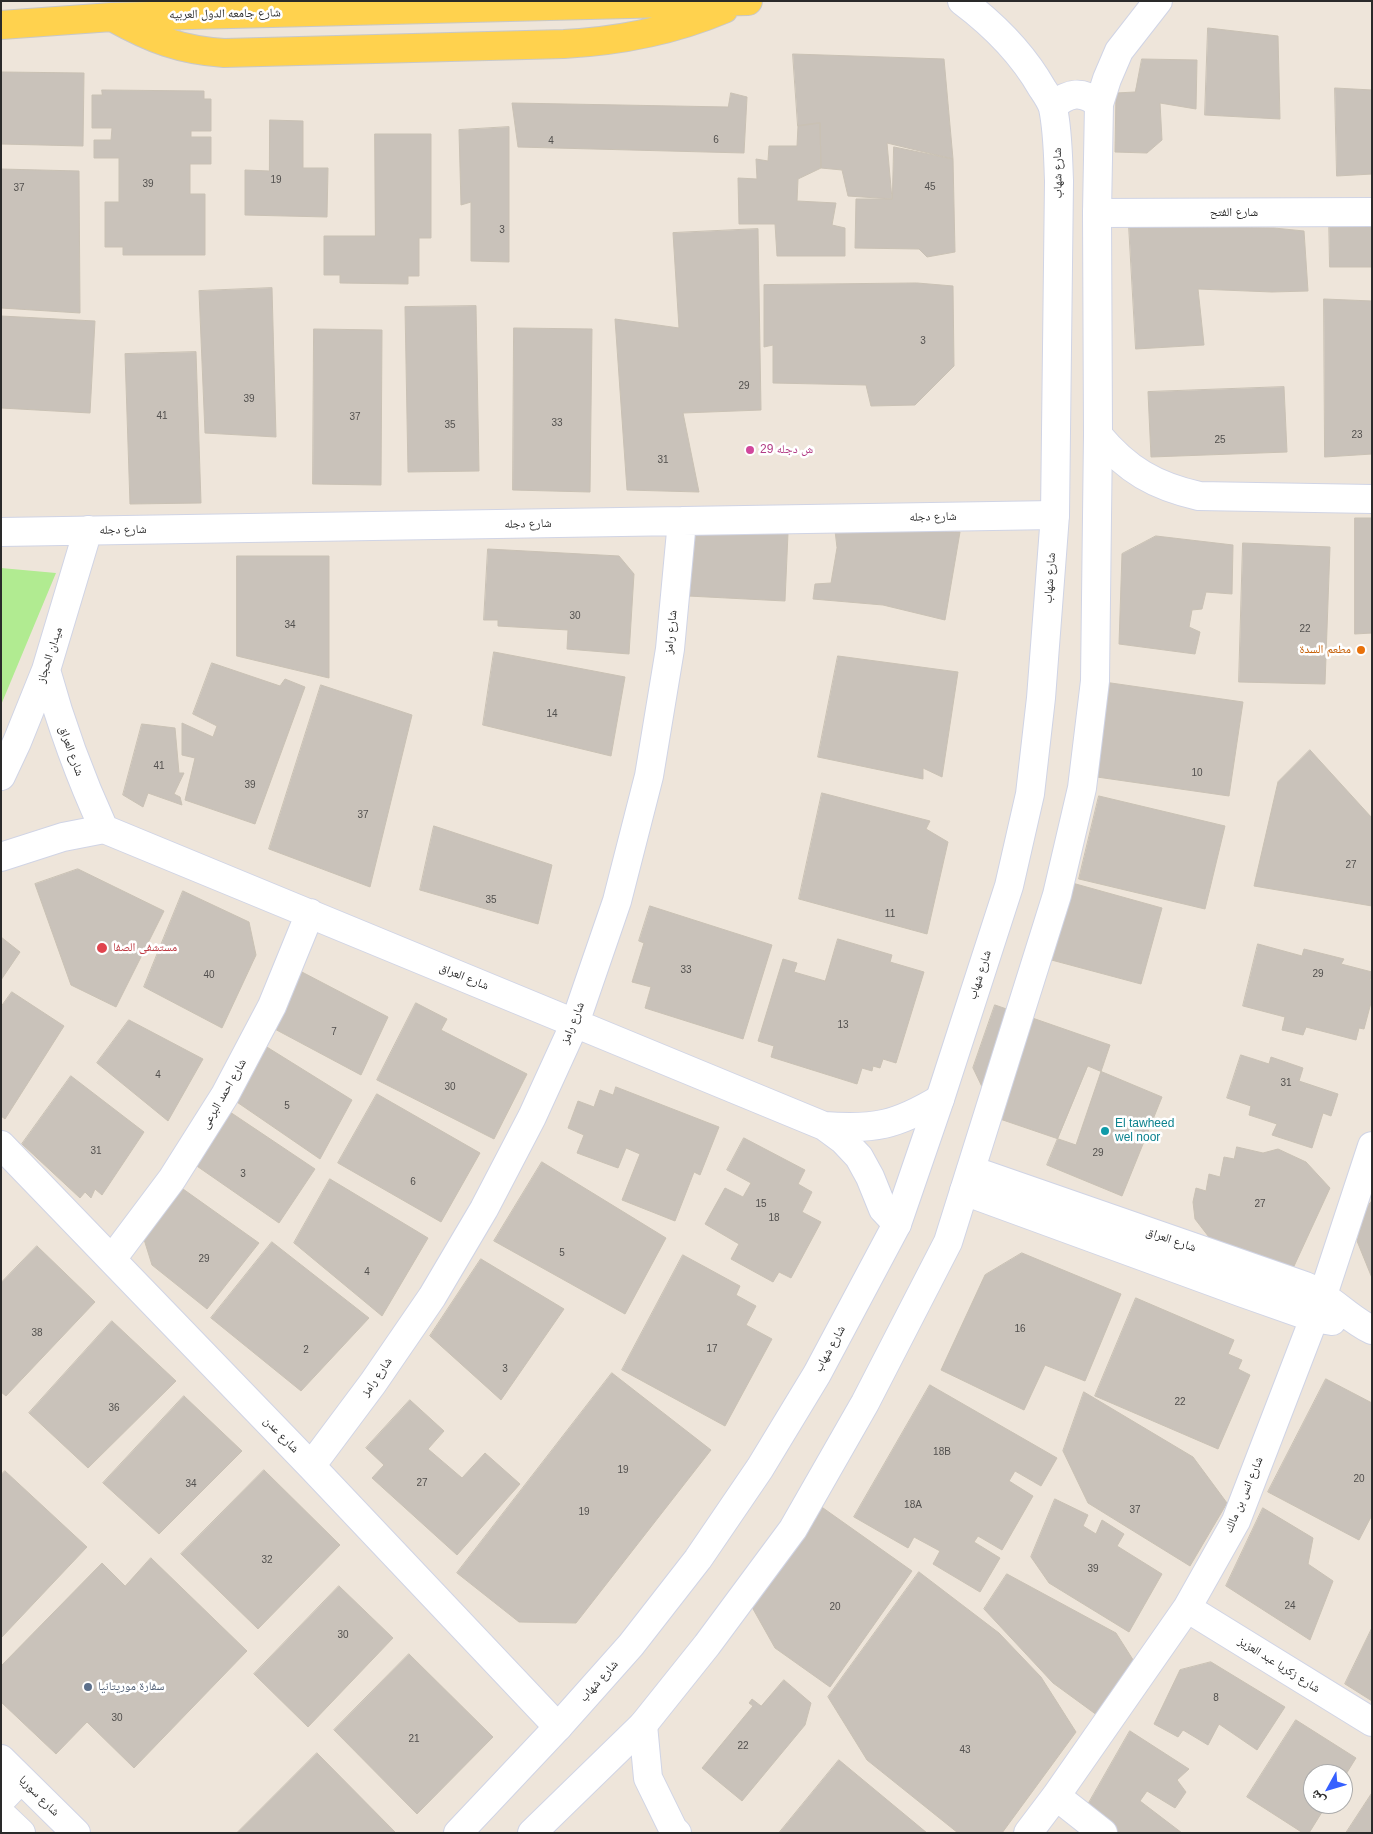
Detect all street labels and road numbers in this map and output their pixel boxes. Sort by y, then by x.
street label: شارع جامعه الدول العربيه [169,6,281,22]
street label: شارع شهاب [1050,147,1066,199]
street label: شارع الفتح [1210,206,1258,220]
street label: شارع دجله [909,509,957,525]
street label: شارع دجله [504,516,552,532]
street label: شارع دجله [99,522,147,538]
street label: شارع شهاب [1041,552,1059,604]
street label: شارع رامز [662,609,680,655]
street label: ميدان الحجاز [34,625,66,685]
street label: شارع العراق [55,724,87,778]
street label: شارع شهاب [965,949,995,1001]
street label: شارع العراق [437,961,491,993]
street label: شارع رامز [558,1000,588,1046]
street label: شارع احمد البرعى [198,1056,250,1132]
street label: شارع العراق [1144,1225,1198,1255]
street label: شارع شهاب [811,1323,849,1375]
street label: شارع رامز [358,1355,396,1399]
street label: شارع عدن [260,1414,302,1456]
street label: شارع انس بن مالك [1221,1455,1267,1535]
street label: شارع زكريا عبد العزيز [1235,1634,1323,1696]
street label: شارع شهاب [577,1657,621,1705]
street label: شارع سوريا [16,1773,62,1819]

